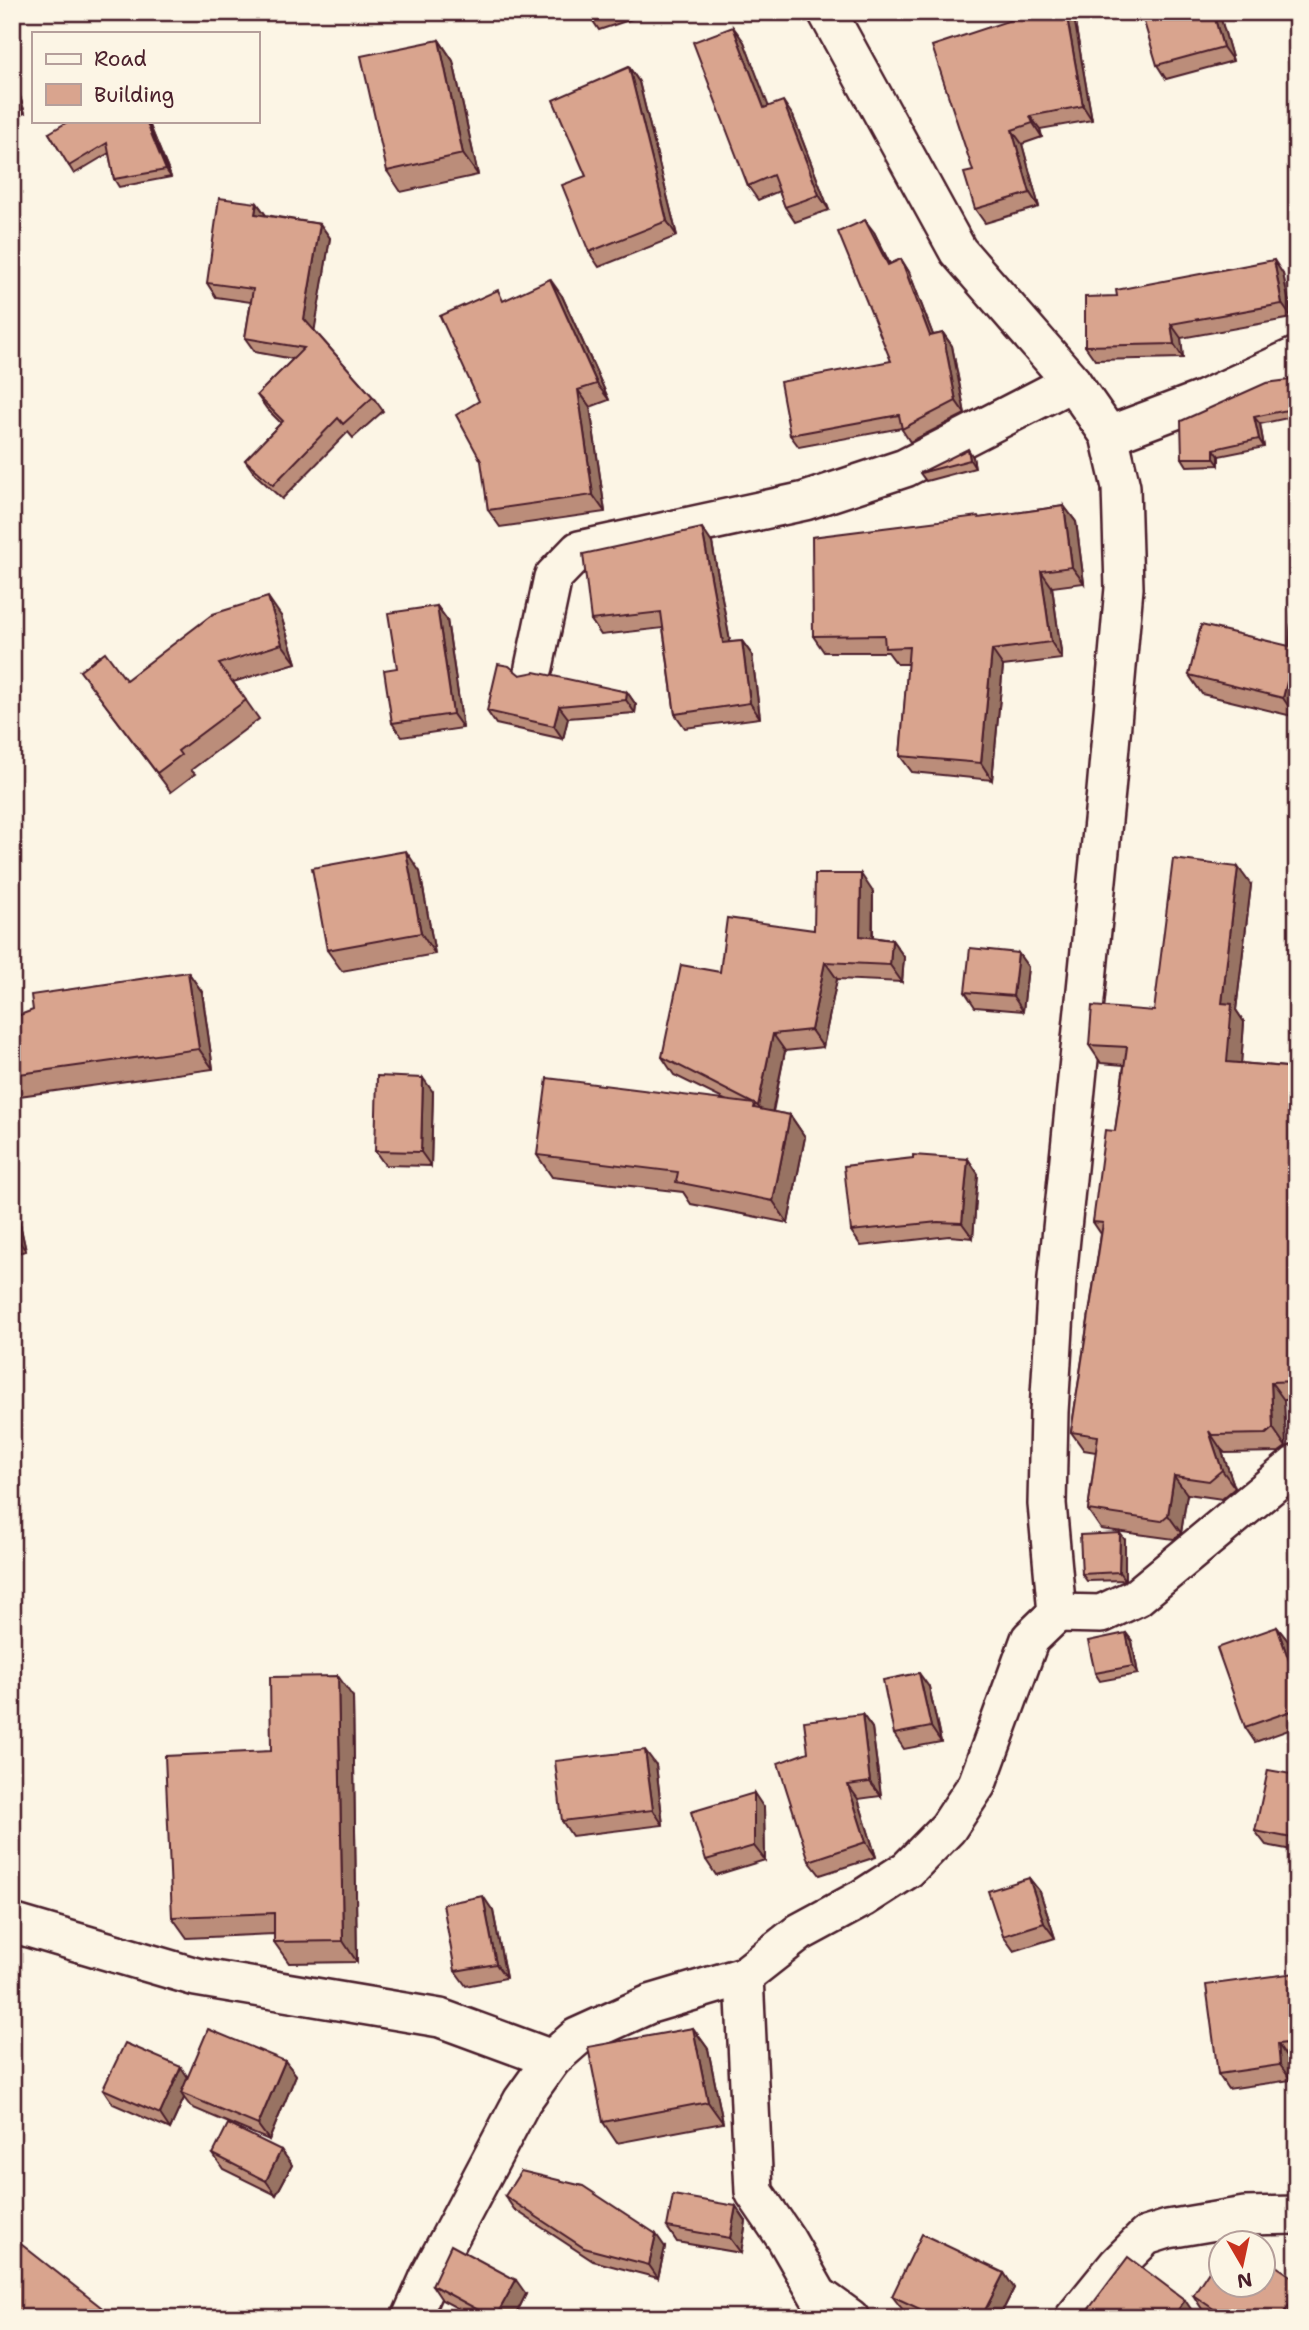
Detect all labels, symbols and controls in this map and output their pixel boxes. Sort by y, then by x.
legend [32,32,259,122]
text: Road [94,45,147,73]
text: Building [94,81,174,109]
north arrow [1208,2228,1278,2298]
text: N [1235,2267,1254,2294]

